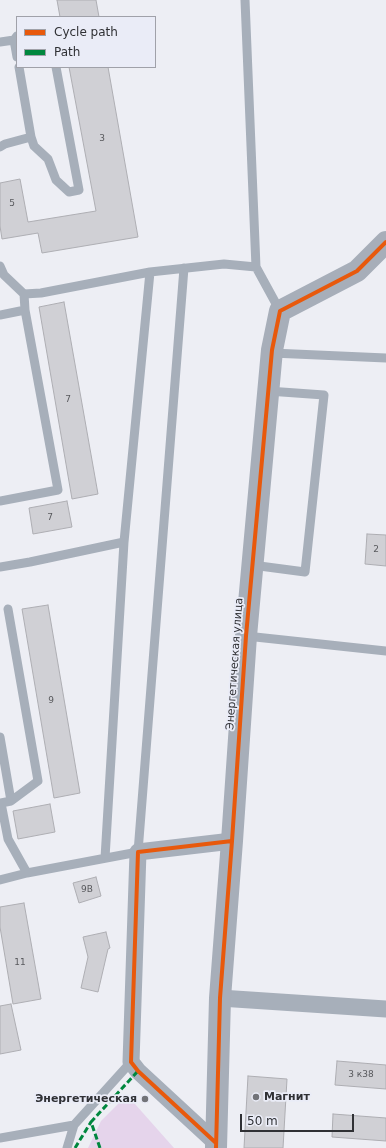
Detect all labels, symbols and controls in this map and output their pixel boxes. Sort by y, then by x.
legend [16,16,156,68]
text: Cycle path [54,25,118,39]
text: Path [54,45,80,59]
house number: 3 [99,134,105,144]
house number: 5 [9,199,15,209]
house number: 7 [65,395,71,405]
house number: 7 [47,513,53,523]
house number: 2 [373,545,379,555]
street label: Энергетическая улица [224,597,246,731]
house number: 9 [48,696,54,706]
house number: 9В [81,885,93,895]
house number: 11 [14,958,26,968]
house number: 3 к38 [348,1070,374,1080]
place label: Магнит [264,1090,310,1104]
place label: Энергетическая [35,1092,137,1106]
marker: Магнит [251,1092,261,1102]
marker: Энергетическая [140,1094,150,1104]
scale bar [242,1106,356,1132]
text: 50 m [247,1114,278,1128]

